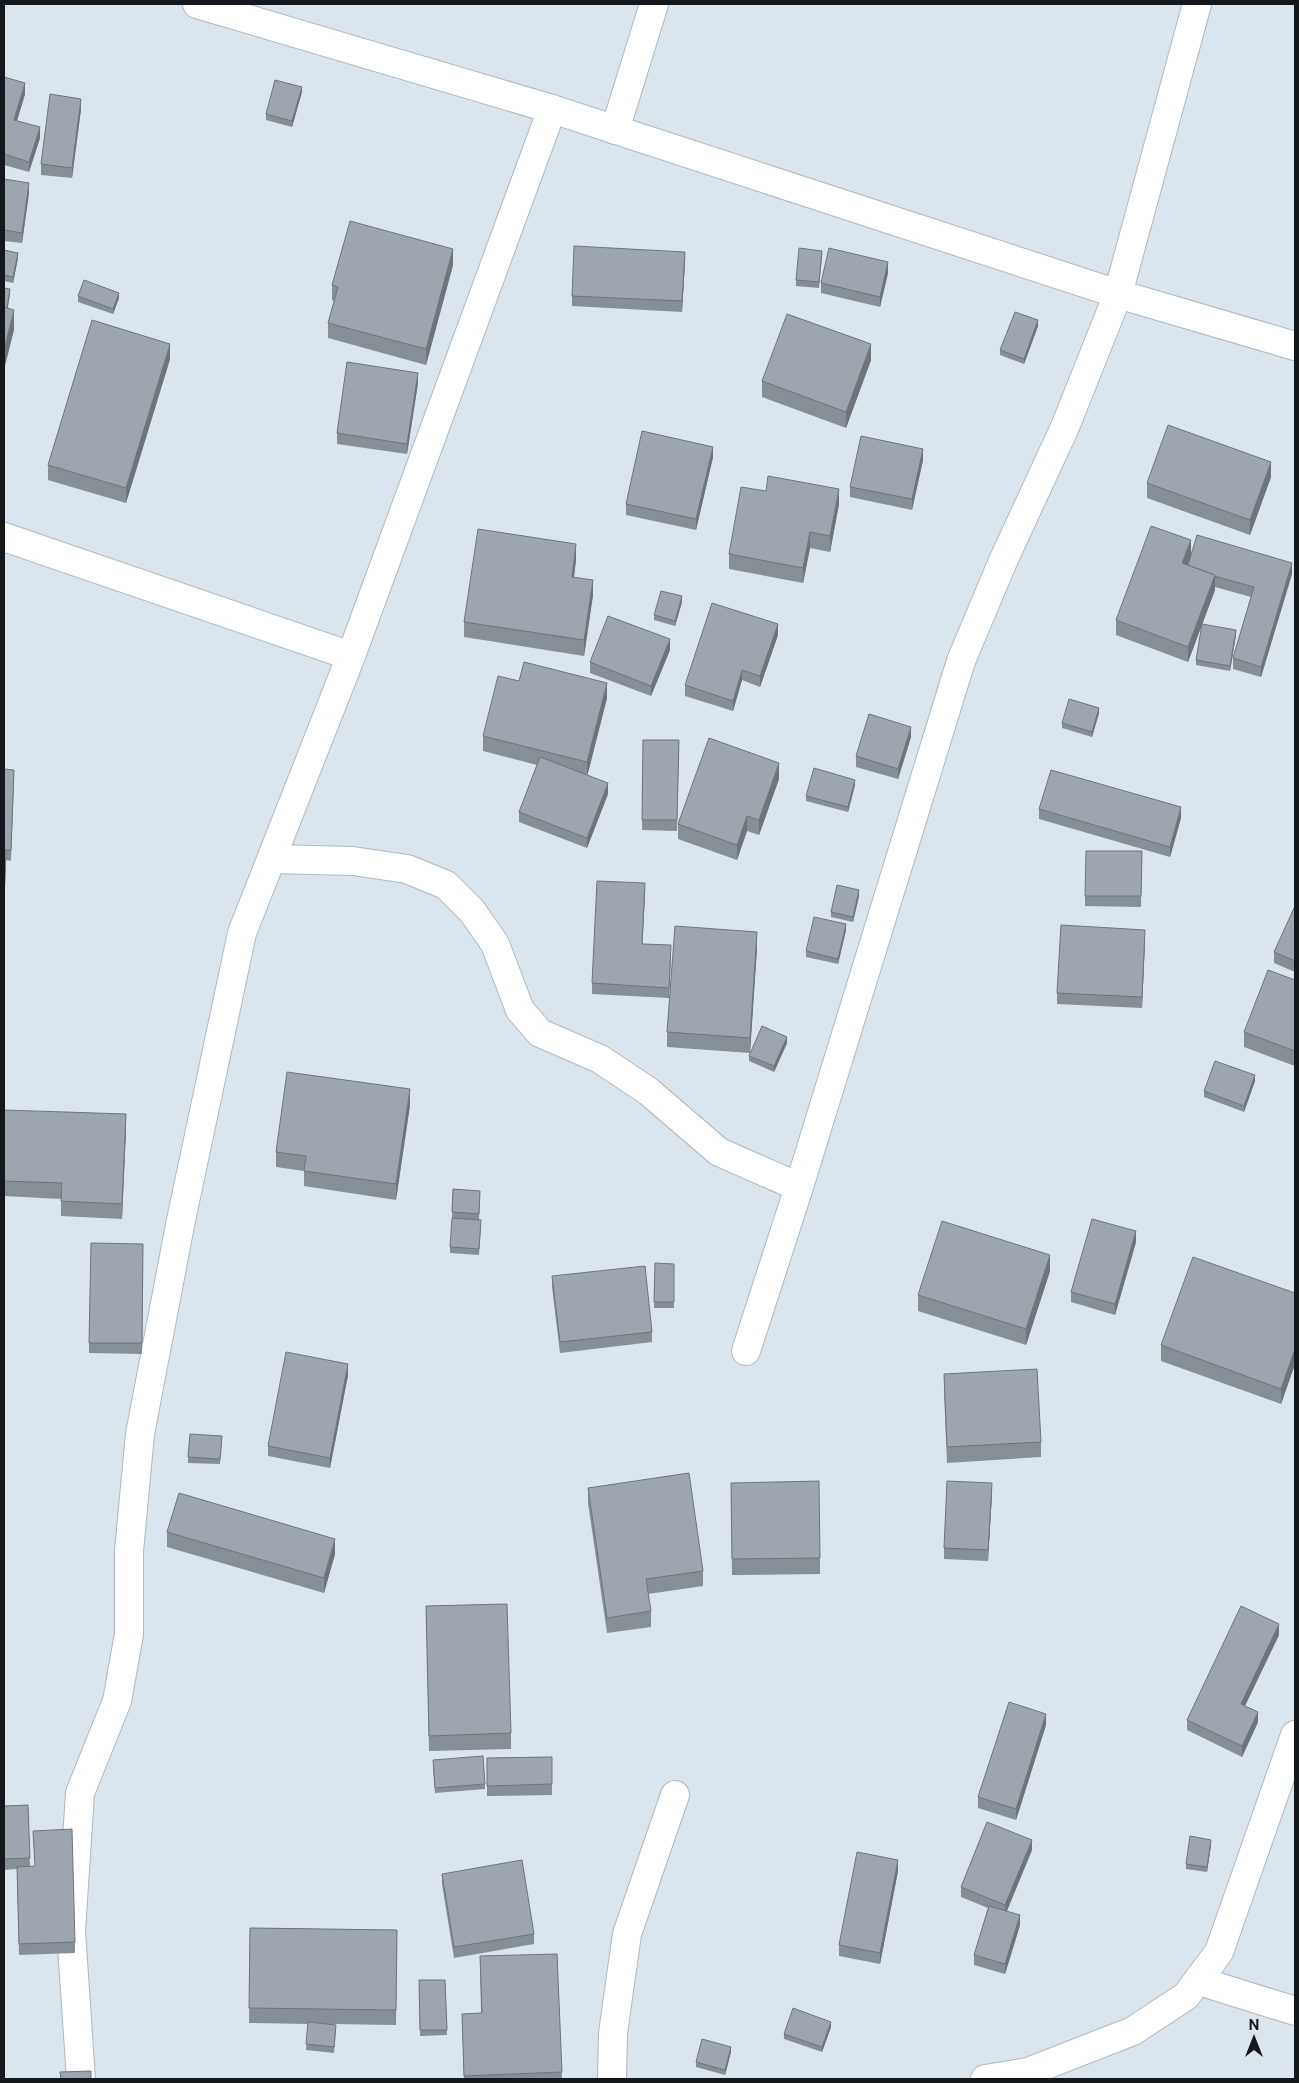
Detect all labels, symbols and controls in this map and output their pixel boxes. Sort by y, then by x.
north arrow [1229,2013,1279,2063]
text: N [1249,2017,1259,2033]

